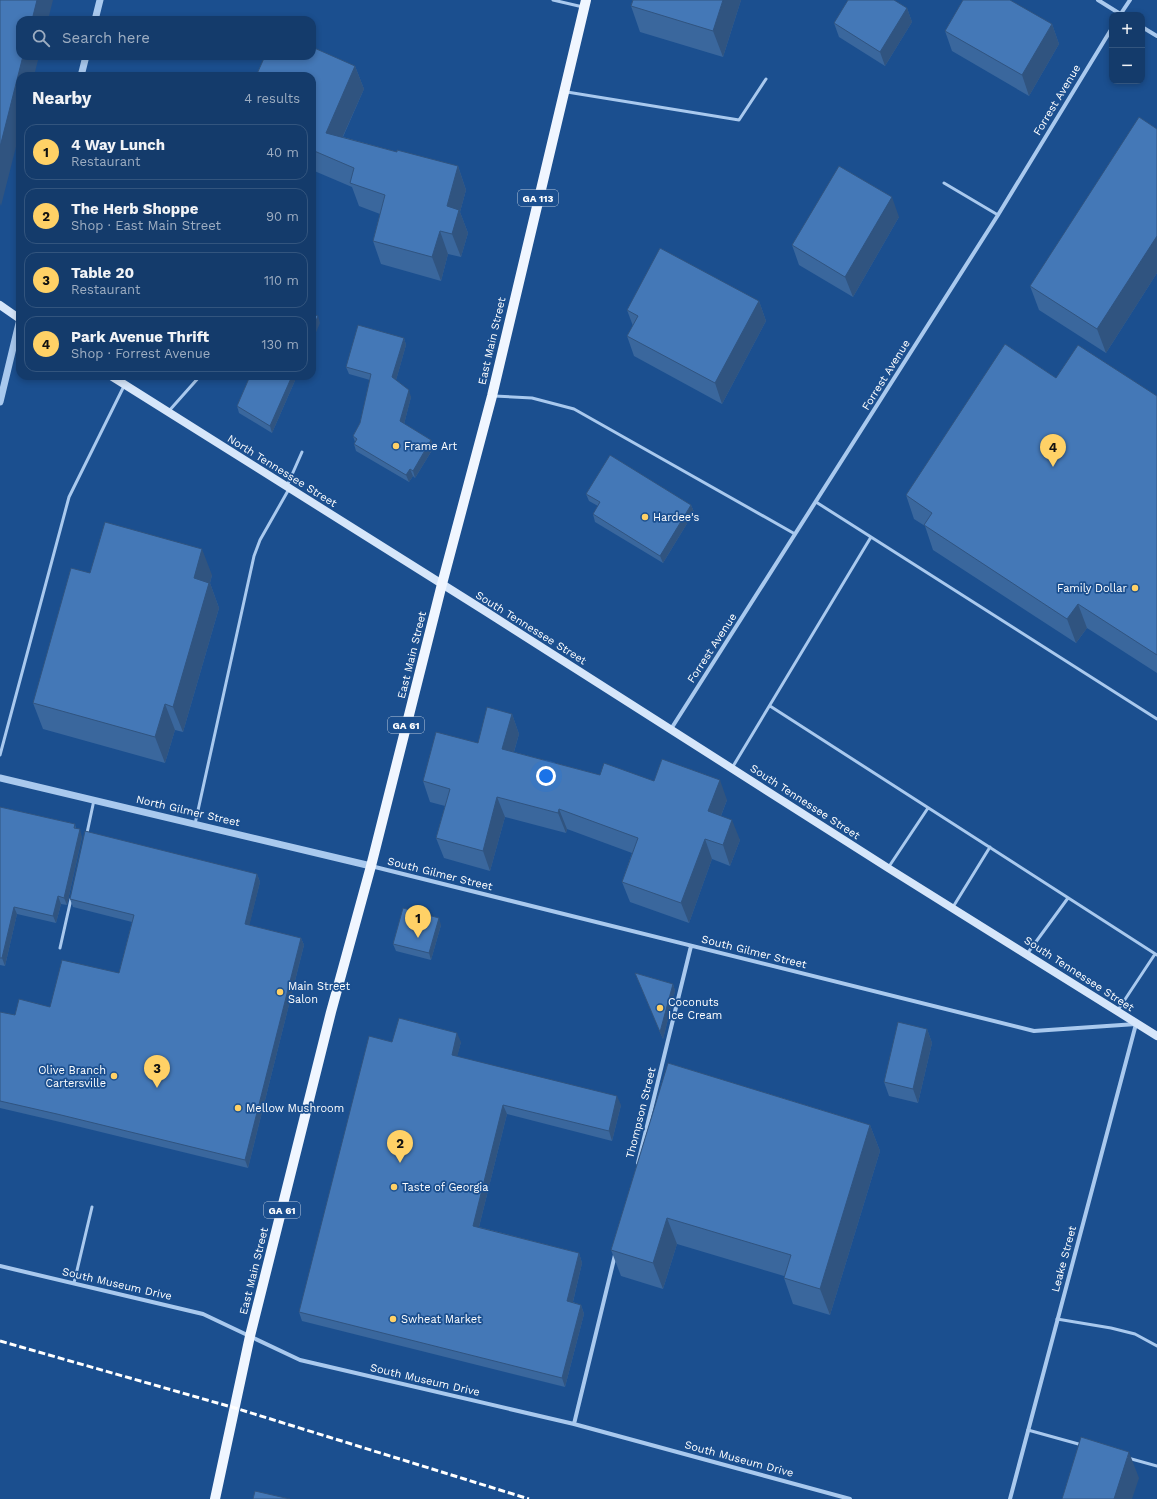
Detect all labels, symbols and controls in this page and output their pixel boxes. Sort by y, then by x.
map controls [1109,12,1145,84]
button: + [1109,12,1145,48]
search box [16,16,316,60]
icon: search [30,27,52,49]
text: Search here [62,29,150,47]
button: − [1109,48,1145,84]
street label: Forrest Avenue [1031,62,1083,138]
text: Nearby [32,88,91,108]
text: 4 results [244,91,300,106]
text: 4 Way Lunch [71,136,165,154]
text: 1 [43,145,49,160]
text: 40 m [266,145,299,160]
text: Restaurant [71,154,141,169]
road number: GA 113 [518,190,558,206]
text: The Herb Shoppe [71,200,198,218]
text: 2 [42,209,50,224]
text: 90 m [266,209,299,224]
text: Shop · East Main Street [71,218,221,233]
text: Table 20 [71,264,134,282]
text: 3 [42,273,50,288]
text: 110 m [264,273,299,288]
text: Restaurant [71,282,141,297]
street label: East Main Street [476,296,508,386]
text: Park Avenue Thrift [71,328,209,346]
text: 4 [42,337,50,352]
text: 130 m [261,337,299,352]
street label: Forrest Avenue [859,337,913,413]
text: Shop · Forrest Avenue [71,346,210,361]
street label: North Tennessee Street [225,432,339,510]
pin: 4 [1040,434,1066,467]
place label: Frame Art [404,440,457,453]
marker: Frame Art [391,441,401,451]
place label: Hardee's [653,511,699,524]
marker: Hardee's [640,512,650,522]
place label: Family Dollar [1057,582,1127,595]
marker: Family Dollar [1130,583,1140,593]
street label: South Tennessee Street [473,589,589,668]
street label: East Main Street [395,610,429,700]
street label: Forrest Avenue [685,611,739,685]
road number: GA 61 [388,717,424,733]
street label: South Tennessee Street [748,762,863,843]
your location [536,766,556,786]
street label: North Gilmer Street [135,793,242,829]
street label: South Gilmer Street [386,855,494,893]
pin: 1 [405,905,431,938]
street label: South Gilmer Street [700,933,808,971]
street label: South Tennessee Street [1022,934,1137,1015]
place label: Main Street Salon [288,980,351,1006]
marker: Main Street Salon [275,987,285,997]
place label: Coconuts Ice Cream [668,996,722,1022]
marker: Coconuts Ice Cream [655,1003,665,1013]
pin: 3 [144,1055,170,1088]
place label: Olive Branch Cartersville [38,1064,106,1090]
street label: Thompson Street [623,1066,659,1160]
marker: Olive Branch Cartersville [109,1071,119,1081]
place label: Mellow Mushroom [246,1102,344,1115]
marker: Mellow Mushroom [233,1103,243,1113]
pin: 2 [387,1130,413,1163]
place label: Taste of Georgia [402,1181,489,1194]
marker: Taste of Georgia [389,1182,399,1192]
road number: GA 61 [264,1202,300,1218]
street label: Leake Street [1049,1224,1079,1294]
street label: East Main Street [237,1226,271,1316]
street label: South Museum Drive [61,1265,173,1303]
place label: Swheat Market [401,1313,482,1326]
marker: Swheat Market [388,1314,398,1324]
street label: South Museum Drive [369,1361,481,1399]
street label: South Museum Drive [683,1438,795,1480]

